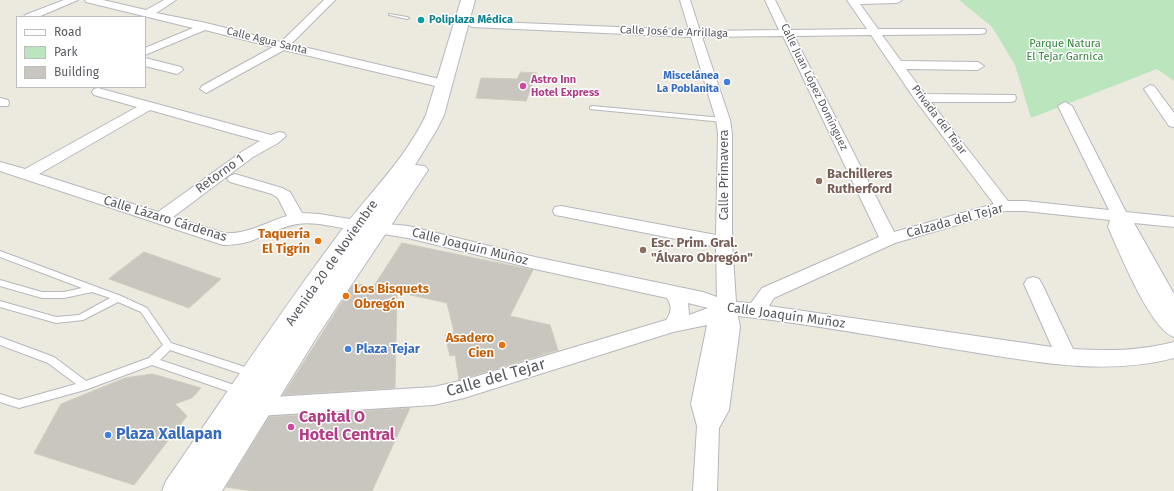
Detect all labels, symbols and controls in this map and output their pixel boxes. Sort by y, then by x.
place label: Poliplaza Médica [429,13,513,27]
marker: Poliplaza Médica [416,15,426,25]
legend [16,16,146,88]
street label: Calle Juan López Domínguez [778,21,850,153]
street label: Calle José de Arrillaga [620,24,728,40]
text: Road [54,25,82,39]
street label: Calle Agua Santa [225,25,309,57]
park label: Parque Natura El Tejar Garnica [1026,37,1104,63]
text: Park [54,45,78,59]
text: Building [54,65,99,79]
place label: Miscelánea La Poblanita [657,69,719,95]
place label: Astro Inn Hotel Express [531,73,599,99]
marker: Miscelánea La Poblanita [722,77,732,87]
marker: Astro Inn Hotel Express [518,81,528,91]
street label: Privada del Tejar [909,83,969,157]
street label: Calle Primavera [716,129,732,221]
street label: Retorno 1 [193,151,247,197]
place label: Bachilleres Rutherford [827,166,893,197]
marker: Bachilleres Rutherford [814,176,824,186]
street label: Calle Lázaro Cárdenas [101,193,229,245]
street label: Avenida 20 de Noviembre [283,197,381,329]
street label: Calzada del Tejar [905,201,1005,241]
street label: Calle Joaquín Muñoz [410,225,530,269]
place label: Taquería El Tigrín [258,226,310,257]
place label: Esc. Prim. Gral. "Álvaro Obregón" [651,235,753,266]
marker: Taquería El Tigrín [313,236,323,246]
marker: Esc. Prim. Gral. "Álvaro Obregón" [638,245,648,255]
place label: Los Bisquets Obregón [354,281,429,312]
marker: Los Bisquets Obregón [341,291,351,301]
street label: Calle Joaquín Muñoz [726,300,846,332]
place label: Asadero Cien [446,330,494,361]
marker: Asadero Cien [497,340,507,350]
place label: Plaza Tejar [356,341,420,357]
marker: Plaza Tejar [343,344,353,354]
street label: Calle del Tejar [444,355,548,401]
place label: Capital O Hotel Central [299,408,395,446]
marker: Capital O Hotel Central [286,422,296,432]
place label: Plaza Xallapan [116,425,222,445]
marker: Plaza Xallapan [103,430,113,440]

